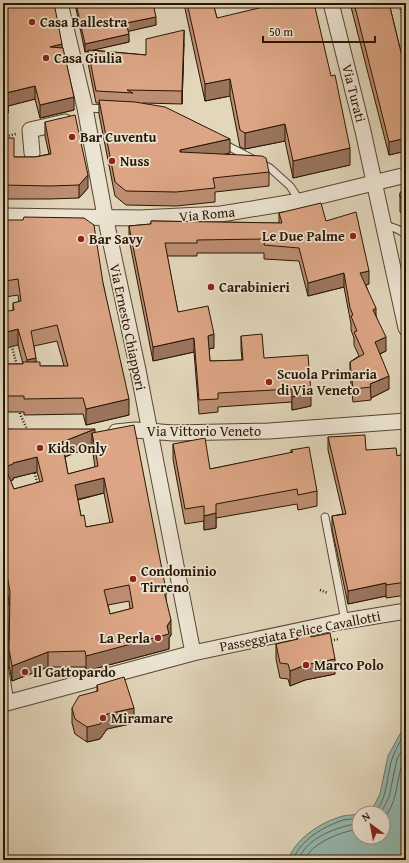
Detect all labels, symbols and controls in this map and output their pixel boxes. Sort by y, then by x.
place label: Casa Ballestra [40,12,128,32]
marker: Casa Ballestra [27,17,37,27]
scale bar [263,18,375,44]
text: 50 m [269,23,293,40]
place label: Casa Giulia [54,48,123,68]
marker: Casa Giulia [41,53,51,63]
street label: Via Turati [337,62,371,124]
place label: Bar Cuventu [80,127,157,147]
marker: Bar Cuventu [67,132,77,142]
place label: Nuss [120,151,149,171]
marker: Nuss [107,156,117,166]
street label: Via Roma [178,202,236,226]
place label: Le Due Palme [262,226,345,246]
place label: Bar Savy [89,229,144,249]
marker: Le Due Palme [348,231,358,241]
marker: Bar Savy [76,234,86,244]
street label: Via Ernesto Chiappori [105,262,151,392]
place label: Carabinieri [219,277,290,297]
marker: Carabinieri [206,282,216,292]
place label: Scuola Primaria di Via Veneto [277,364,378,400]
marker: Scuola Primaria di Via Veneto [264,377,274,387]
street label: Via Vittorio Veneto [147,421,261,441]
place label: Kids Only [48,438,108,458]
marker: Kids Only [35,443,45,453]
place label: Condominio Tirreno [141,561,217,597]
marker: Condominio Tirreno [128,574,138,584]
street label: Passeggiata Felice Cavallotti [218,606,382,656]
place label: La Perla [99,628,151,648]
marker: La Perla [153,633,163,643]
place label: Marco Polo [314,655,384,675]
marker: Marco Polo [301,660,311,670]
place label: Il Gattopardo [33,662,116,682]
marker: Il Gattopardo [20,667,30,677]
place label: Miramare [111,708,173,728]
marker: Miramare [98,713,108,723]
north arrow [351,805,391,845]
text: N [358,807,374,825]

